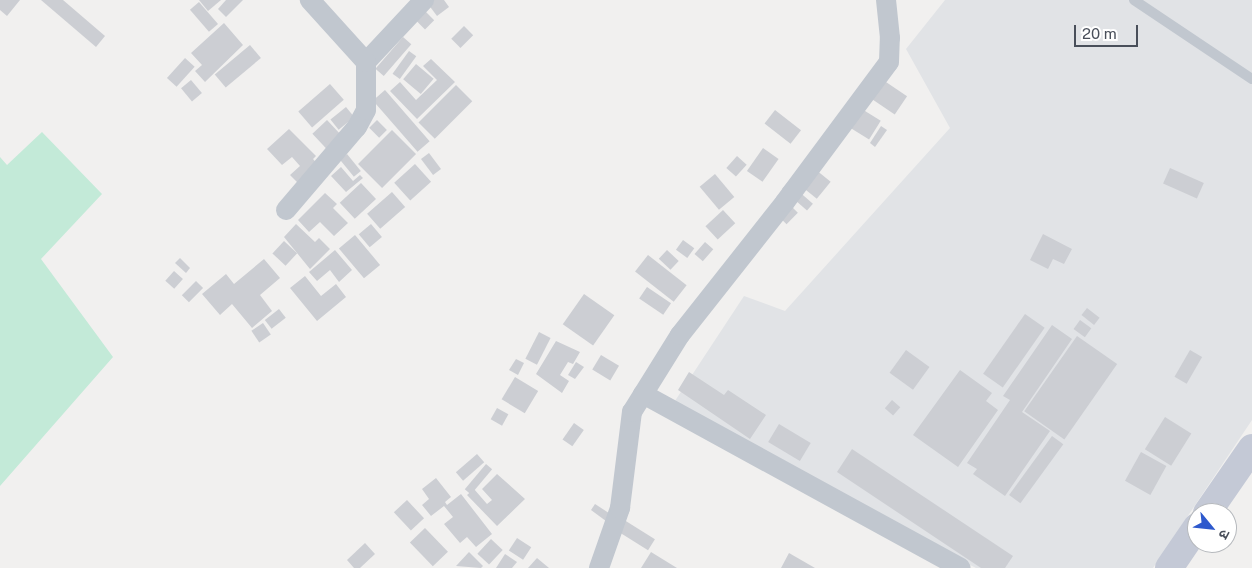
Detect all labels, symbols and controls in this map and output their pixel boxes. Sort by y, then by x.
scale bar [1077,15,1141,47]
text: 20 m [1082,25,1117,42]
north arrow [1187,503,1237,553]
text: उ [1215,527,1233,542]

